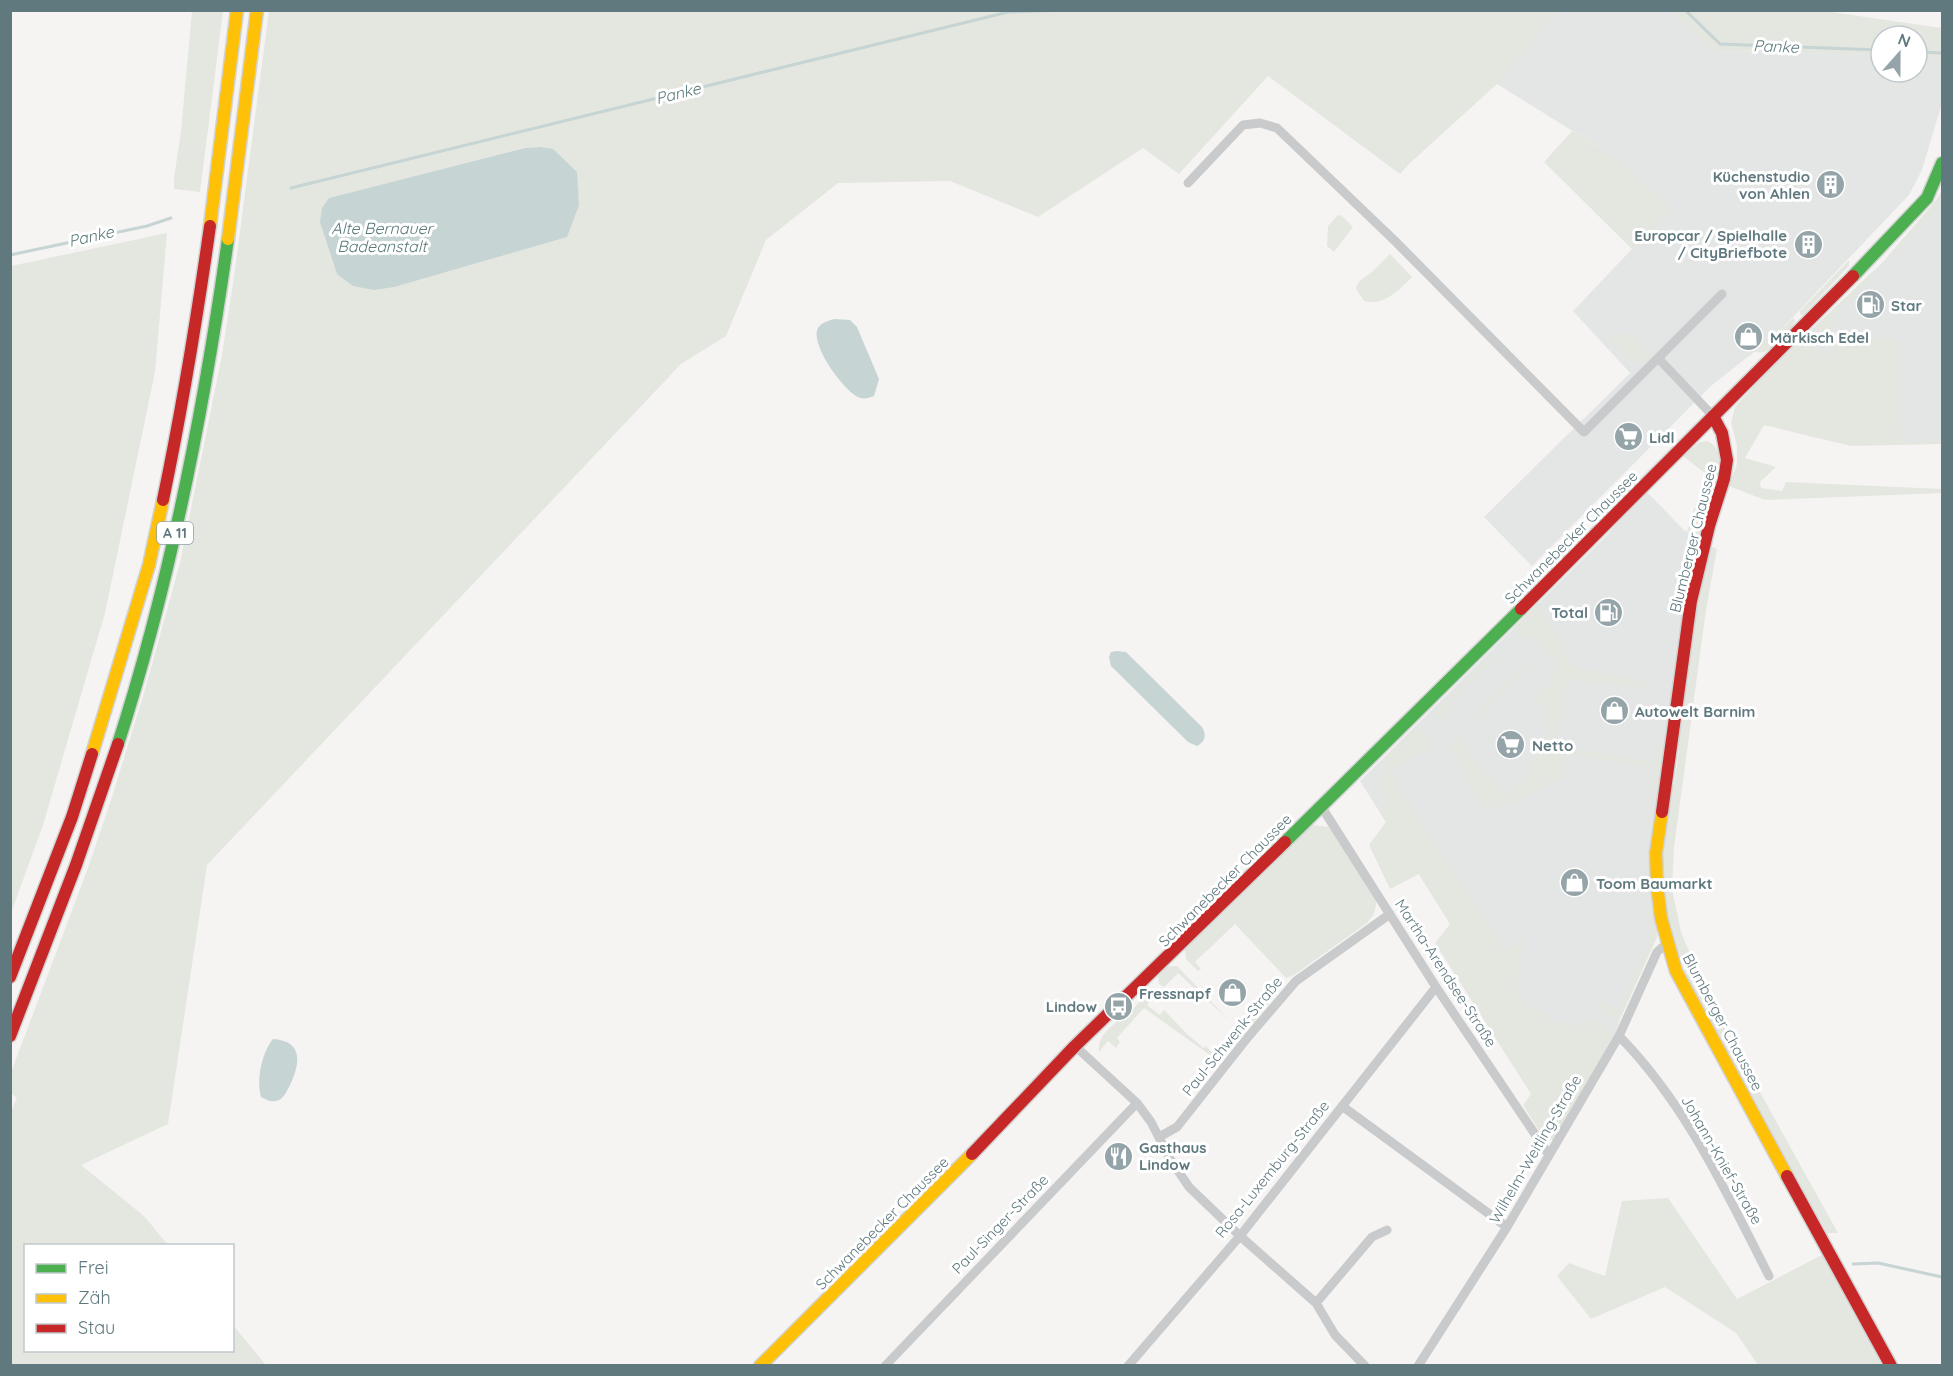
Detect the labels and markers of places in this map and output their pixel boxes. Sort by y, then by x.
place label: Küchenstudio von Ahlen [1713,167,1810,203]
building icon: Küchenstudio von Ahlen [1815,169,1847,201]
place label: Europcar / Spielhalle / CityBriefbote [1634,226,1787,262]
building icon: Europcar / Spielhalle / CityBriefbote [1792,228,1824,260]
fuel station icon: Star [1854,289,1886,321]
place label: Star [1891,296,1923,315]
shop icon: Märkisch Edel [1733,321,1765,353]
place label: Märkisch Edel [1770,328,1869,347]
supermarket icon: Lidl [1612,421,1644,453]
place label: Lidl [1649,428,1674,447]
fuel station icon: Total [1593,596,1625,628]
place label: Total [1551,603,1588,622]
shop icon: Autowelt Barnim [1598,695,1630,727]
place label: Autowelt Barnim [1635,702,1755,721]
supermarket icon: Netto [1495,729,1527,761]
place label: Netto [1532,736,1573,755]
shop icon: Toom Baumarkt [1559,867,1591,899]
place label: Toom Baumarkt [1596,874,1713,893]
shop icon: Fressnapf [1216,977,1248,1009]
place label: Fressnapf [1139,984,1211,1003]
bus stop icon: Lindow [1102,990,1134,1022]
place label: Lindow [1046,997,1097,1016]
place label: Gasthaus Lindow [1139,1138,1207,1174]
restaurant icon: Gasthaus Lindow [1102,1140,1134,1172]

